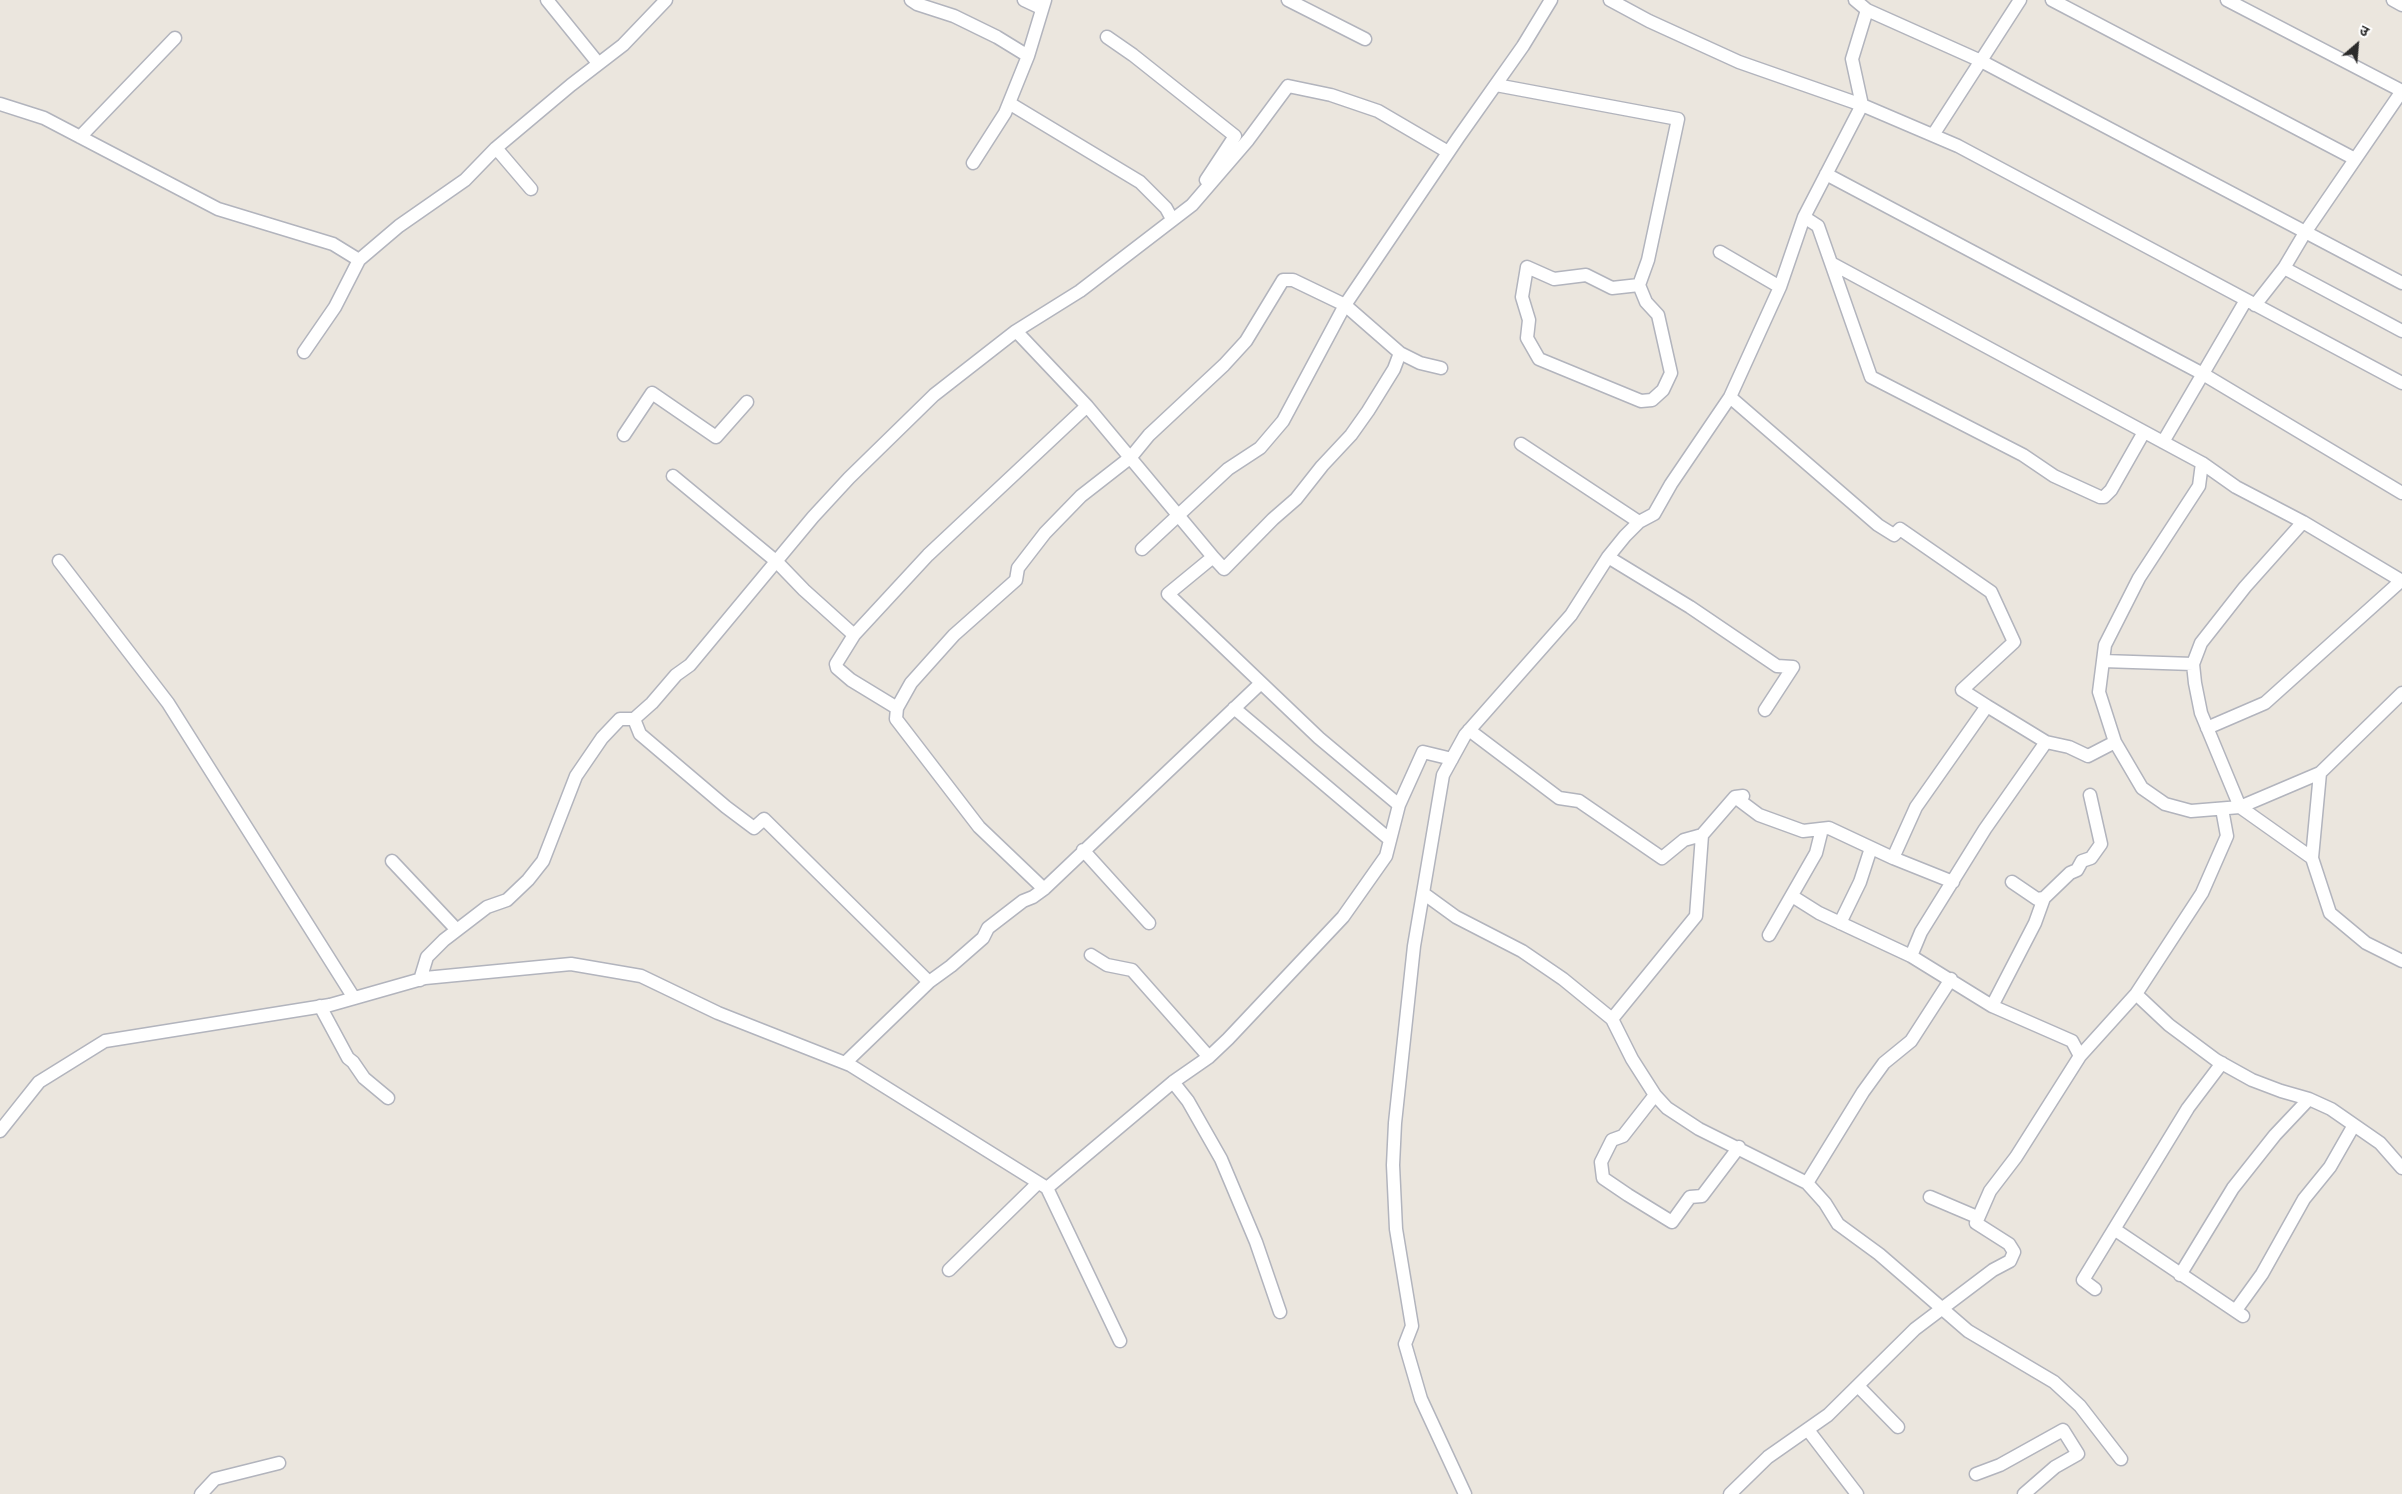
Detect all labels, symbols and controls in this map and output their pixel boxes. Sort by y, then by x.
north arrow [2332,20,2382,70]
text: उ [2357,22,2372,41]

